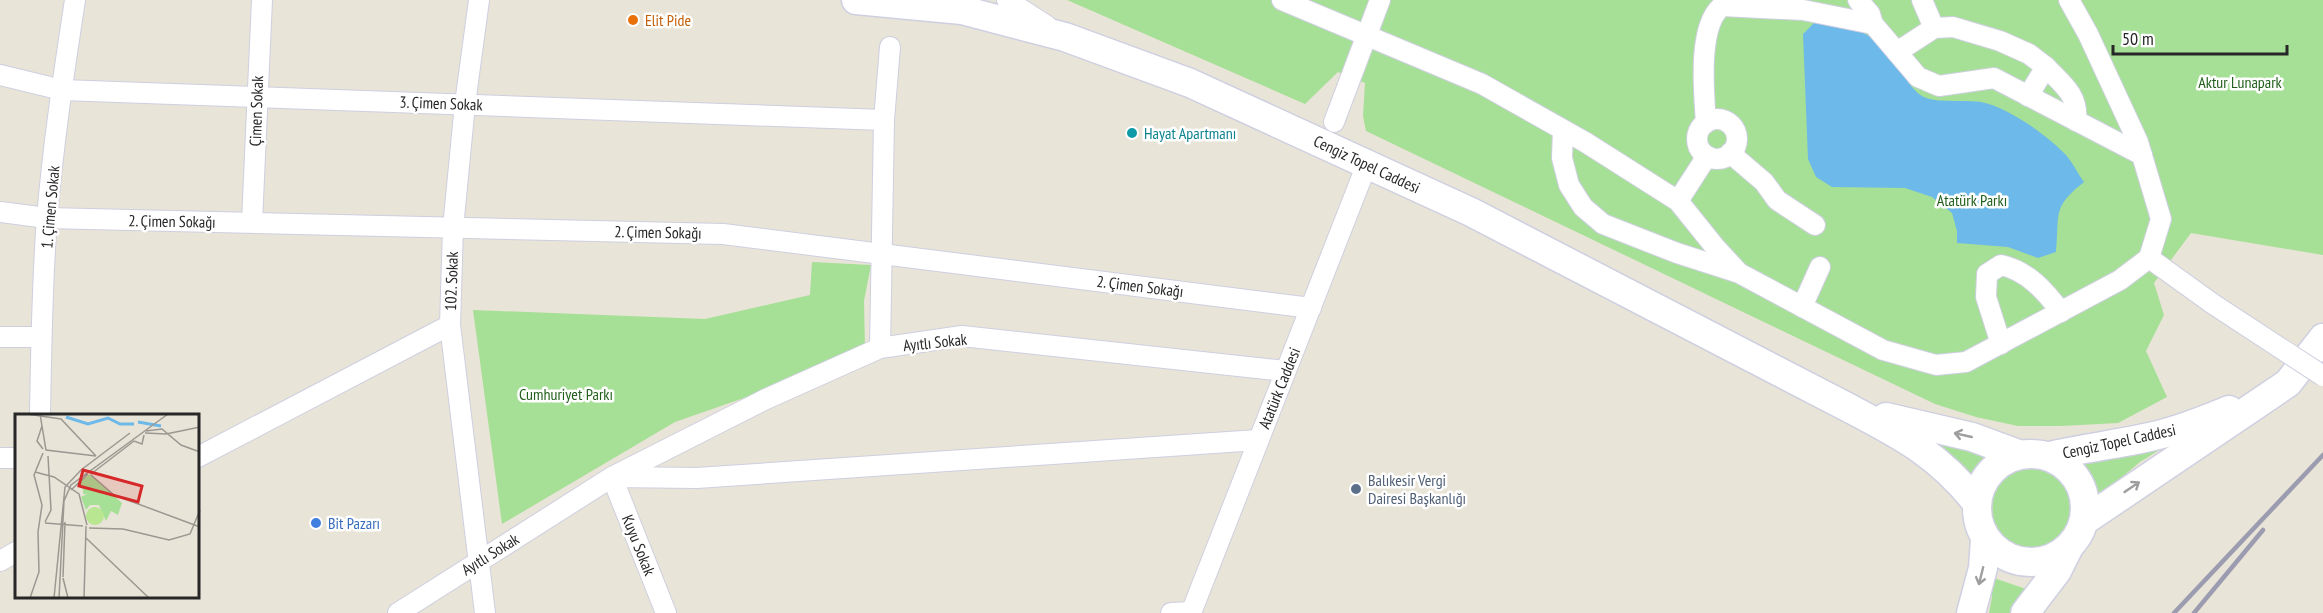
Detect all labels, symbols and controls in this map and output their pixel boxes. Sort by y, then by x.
place label: Elit Pide [645,10,691,30]
marker: Elit Pide [626,13,640,27]
scale bar [2113,18,2287,56]
text: 50 m [2122,27,2154,50]
park label: Aktur Lunapark [2198,72,2283,92]
street label: Çimen Sokak [245,74,267,147]
street label: 3. Çimen Sokak [399,92,484,114]
place label: Hayat Apartmanı [1144,123,1236,143]
marker: Hayat Apartmanı [1125,126,1139,140]
street label: Cengiz Topel Caddesi [1311,131,1423,197]
street label: 1. Çimen Sokak [36,164,64,249]
park label: Atatürk Parkı [1937,190,2007,210]
street label: 2. Çimen Sokağı [128,210,216,232]
street label: 2. Çimen Sokağı [614,221,702,243]
street label: 102. Sokak [440,250,462,311]
street label: 2. Çimen Sokağı [1095,271,1185,301]
street label: Ayıtlı Sokak [902,329,969,355]
street label: Atatürk Caddesi [1254,344,1304,432]
park label: Cumhuriyet Parkı [519,384,613,404]
inset map [15,414,200,598]
street label: Cengiz Topel Caddesi [2061,419,2177,463]
one-way arrow [1954,428,1973,440]
place label: Balıkesir Vergi Dairesi Başkanlığı [1368,470,1466,508]
one-way arrow [2123,481,2140,493]
marker: Balıkesir Vergi Dairesi Başkanlığı [1349,482,1363,496]
street label: Kuyu Sokak [618,512,660,579]
place label: Bit Pazarı [328,513,380,533]
marker: Bit Pazarı [309,516,323,530]
street label: Ayıtlı Sokak [458,528,523,579]
one-way arrow [1974,566,1986,585]

